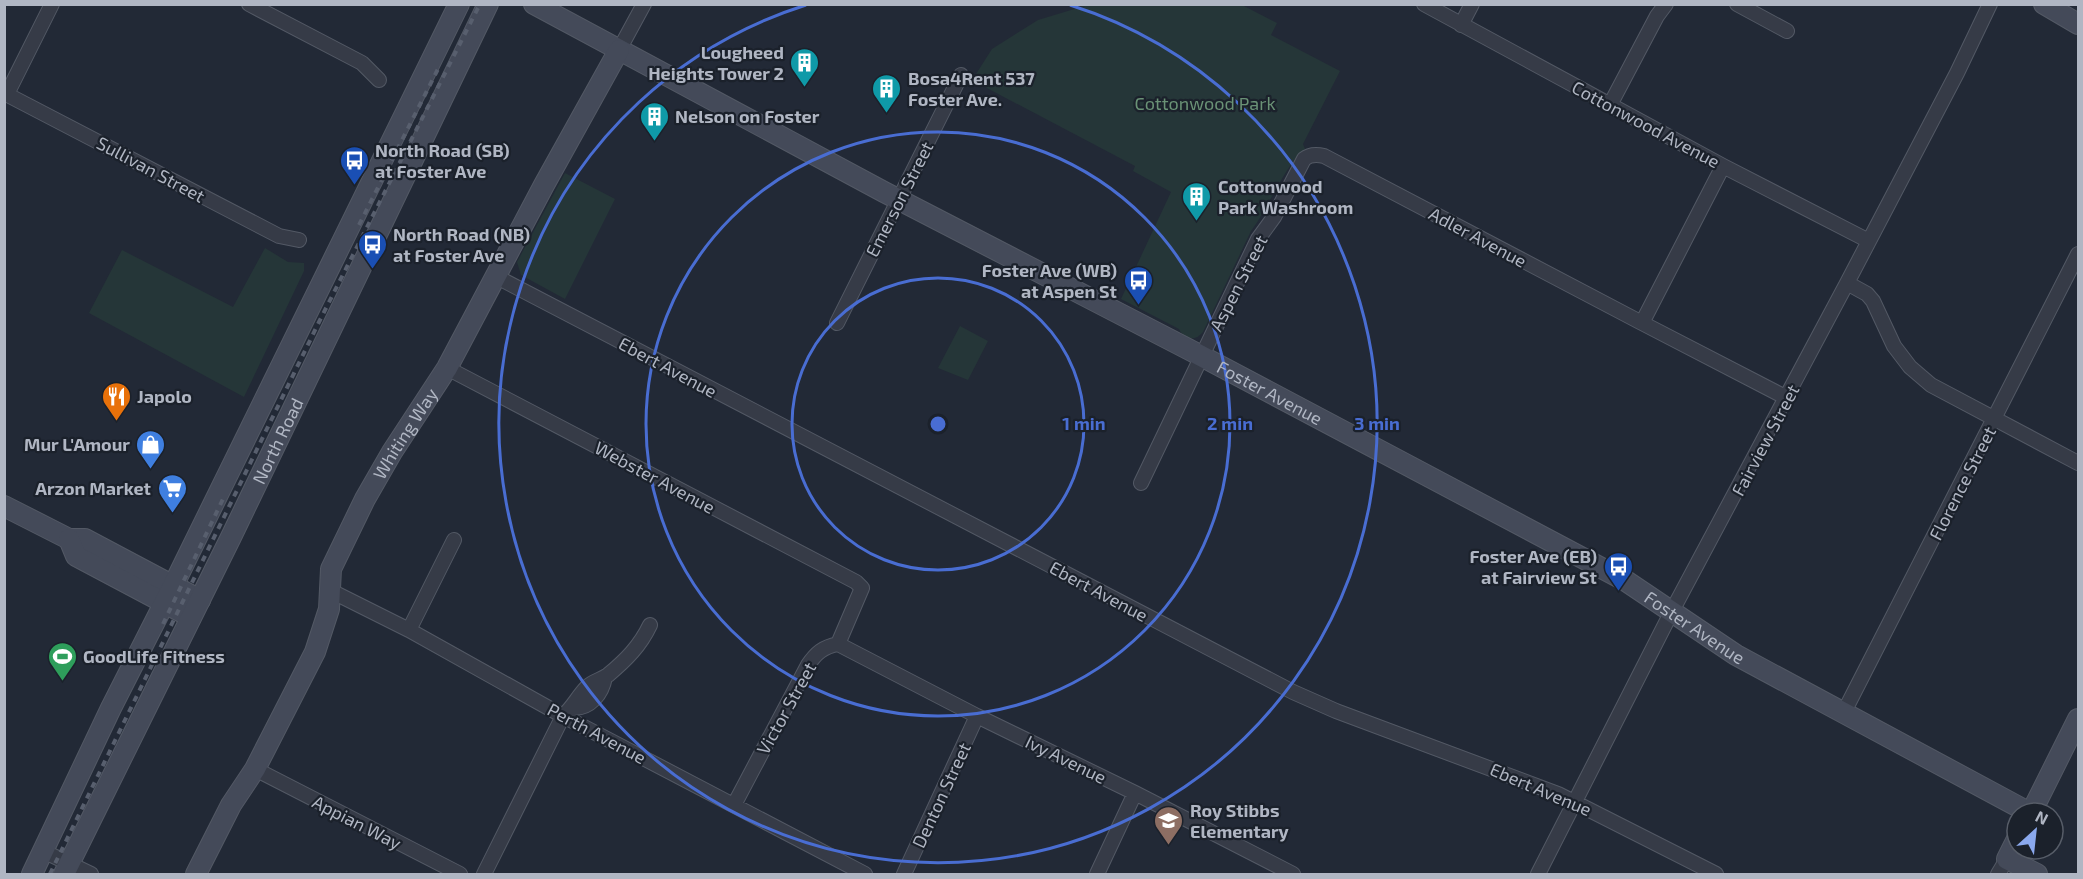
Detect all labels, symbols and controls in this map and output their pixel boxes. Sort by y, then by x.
place label: Lougheed Heights Tower 2 [648,41,784,84]
building icon: Lougheed Heights Tower 2 [789,46,821,88]
place label: Bosa4Rent 537 Foster Ave. [908,67,1035,110]
building icon: Bosa4Rent 537 Foster Ave. [871,72,903,114]
street label: Cottonwood Avenue [1568,76,1724,172]
park label: Cottonwood Park [1134,92,1276,114]
building icon: Nelson on Foster [638,100,670,142]
place label: Nelson on Foster [675,105,820,127]
street label: Sullivan Street [93,131,209,207]
street label: Emerson Street [860,137,938,260]
place label: North Road (SB) at Foster Ave [375,139,510,182]
bus stop icon: North Road (SB) at Foster Ave [338,144,370,186]
place label: Cottonwood Park Washroom [1218,175,1353,218]
building icon: Cottonwood Park Washroom [1181,180,1213,222]
street label: Adler Avenue [1425,202,1531,272]
place label: North Road (NB) at Foster Ave [393,223,530,266]
bus stop icon: North Road (NB) at Foster Ave [356,228,388,270]
street label: Aspen Street [1204,231,1272,335]
place label: Foster Ave (WB) at Aspen St [982,259,1118,302]
bus stop icon: Foster Ave (WB) at Aspen St [1122,264,1154,306]
street label: Ebert Avenue [615,332,721,402]
street label: Foster Avenue [1213,355,1326,429]
restaurant icon: Japolo [100,380,132,422]
street label: Fairview Street [1726,380,1804,499]
street label: Whiting Way [368,383,442,483]
place label: Japolo [137,385,192,407]
street label: North Road [247,394,308,487]
text: 1 min [1062,412,1106,434]
text: 2 min [1207,412,1253,434]
text: 3 min [1354,412,1400,434]
centre of rings [928,414,948,434]
street label: Florence Street [1924,422,2000,544]
shop icon: Mur L'Amour [135,428,167,470]
place label: Mur L'Amour [24,433,130,455]
street label: Webster Avenue [591,436,719,518]
supermarket icon: Arzon Market [156,472,188,514]
place label: Arzon Market [35,477,152,499]
place label: Foster Ave (EB) at Fairview St [1469,545,1598,588]
bus stop icon: Foster Ave (EB) at Fairview St [1602,550,1634,592]
street label: Ebert Avenue [1046,556,1152,626]
street label: Foster Avenue [1640,586,1749,669]
sports icon: GoodLife Fitness [46,640,78,682]
place label: GoodLife Fitness [83,645,225,667]
street label: Victor Street [752,658,820,758]
street label: Perth Avenue [544,698,650,768]
street label: Ivy Avenue [1022,730,1110,788]
street label: Denton Street [907,739,975,851]
street label: Ebert Avenue [1487,758,1595,820]
street label: Appian Way [309,790,406,854]
place label: Roy Stibbs Elementary [1190,799,1290,842]
north arrow [2005,801,2065,861]
school or university icon: Roy Stibbs Elementary [1153,804,1185,846]
text: N [2033,806,2052,828]

